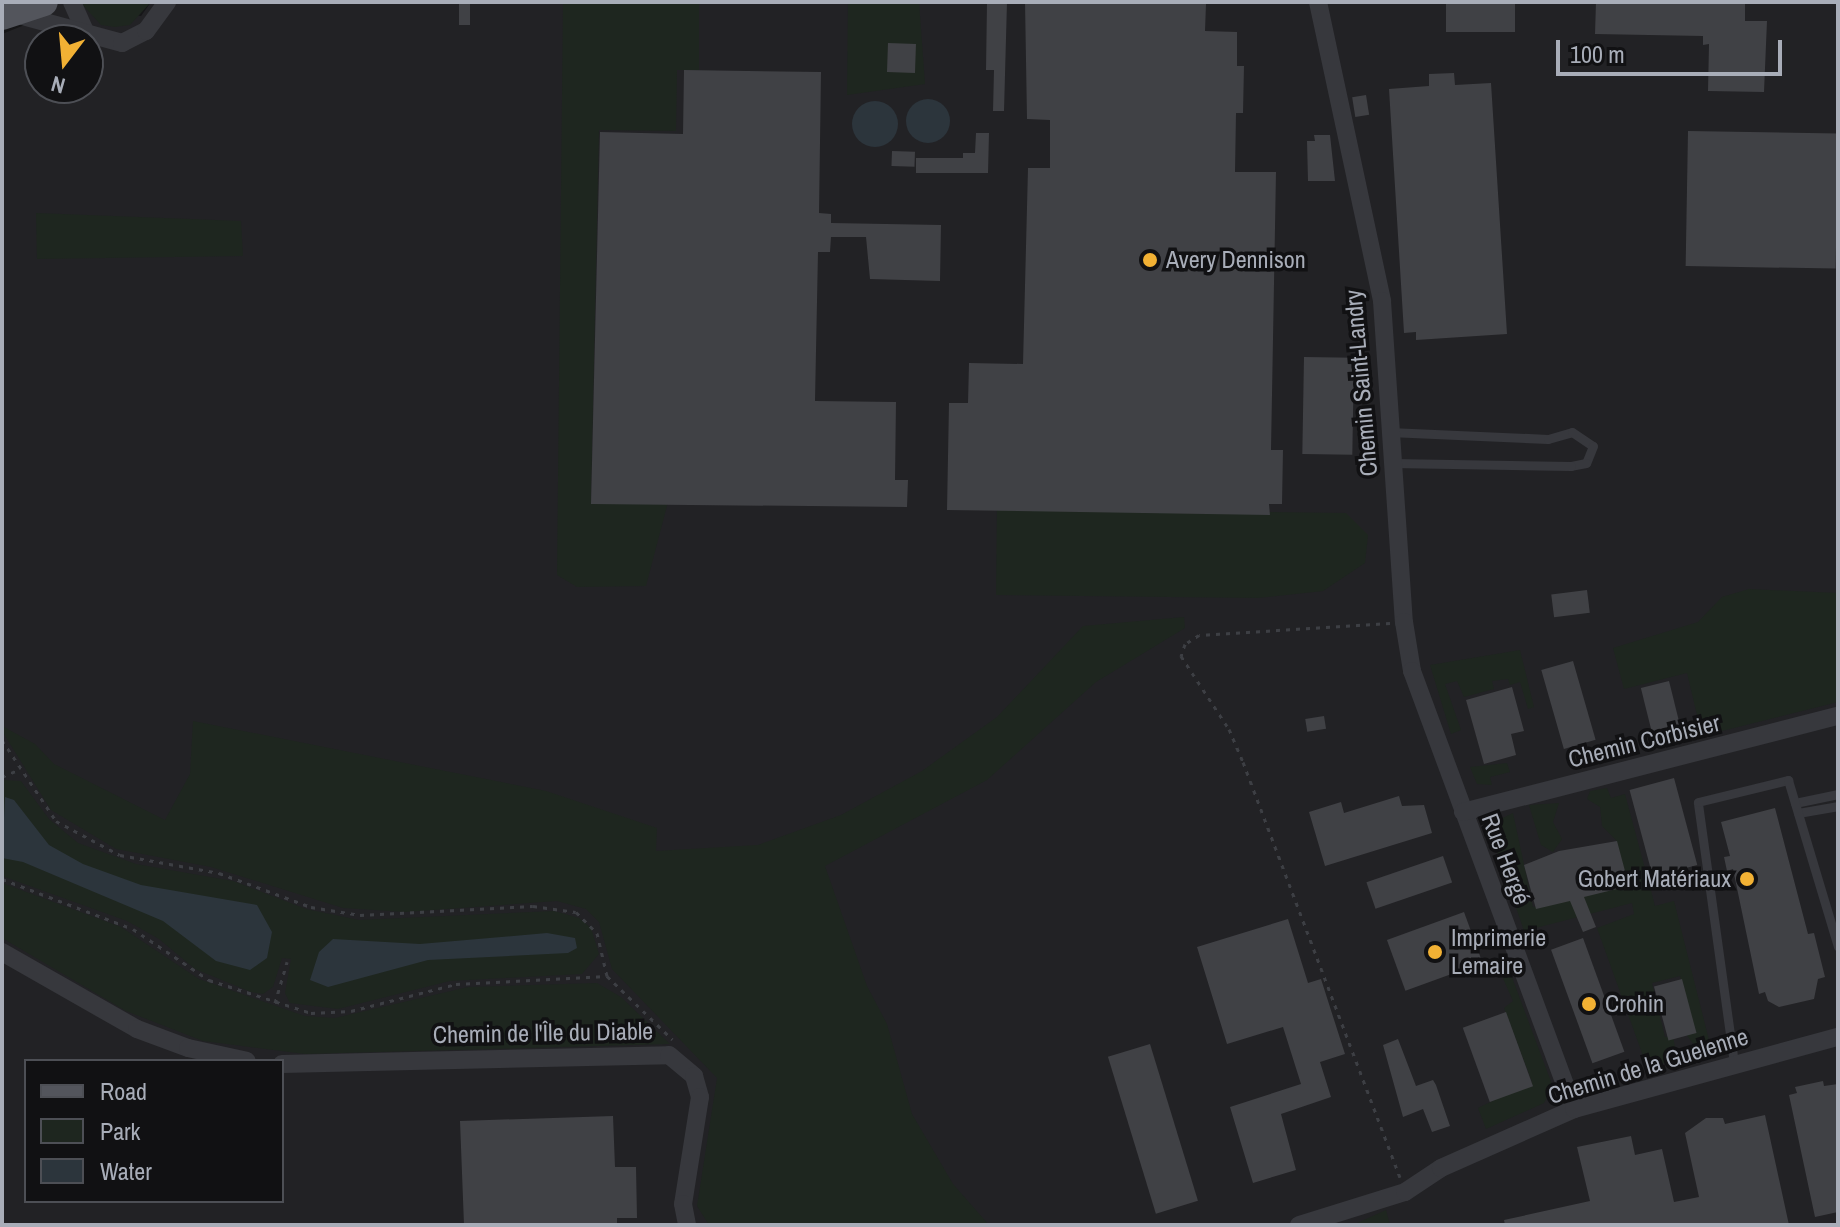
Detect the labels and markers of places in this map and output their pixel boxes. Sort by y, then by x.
place label: Avery Dennison [1166,246,1306,274]
marker: Avery Dennison [1141,251,1159,269]
place label: Gobert Matériaux [1578,865,1731,893]
marker: Gobert Matériaux [1738,870,1756,888]
place label: Imprimerie Lemaire [1451,924,1546,980]
marker: Imprimerie Lemaire [1426,943,1444,961]
place label: Crohin [1605,990,1664,1018]
marker: Crohin [1580,995,1598,1013]

